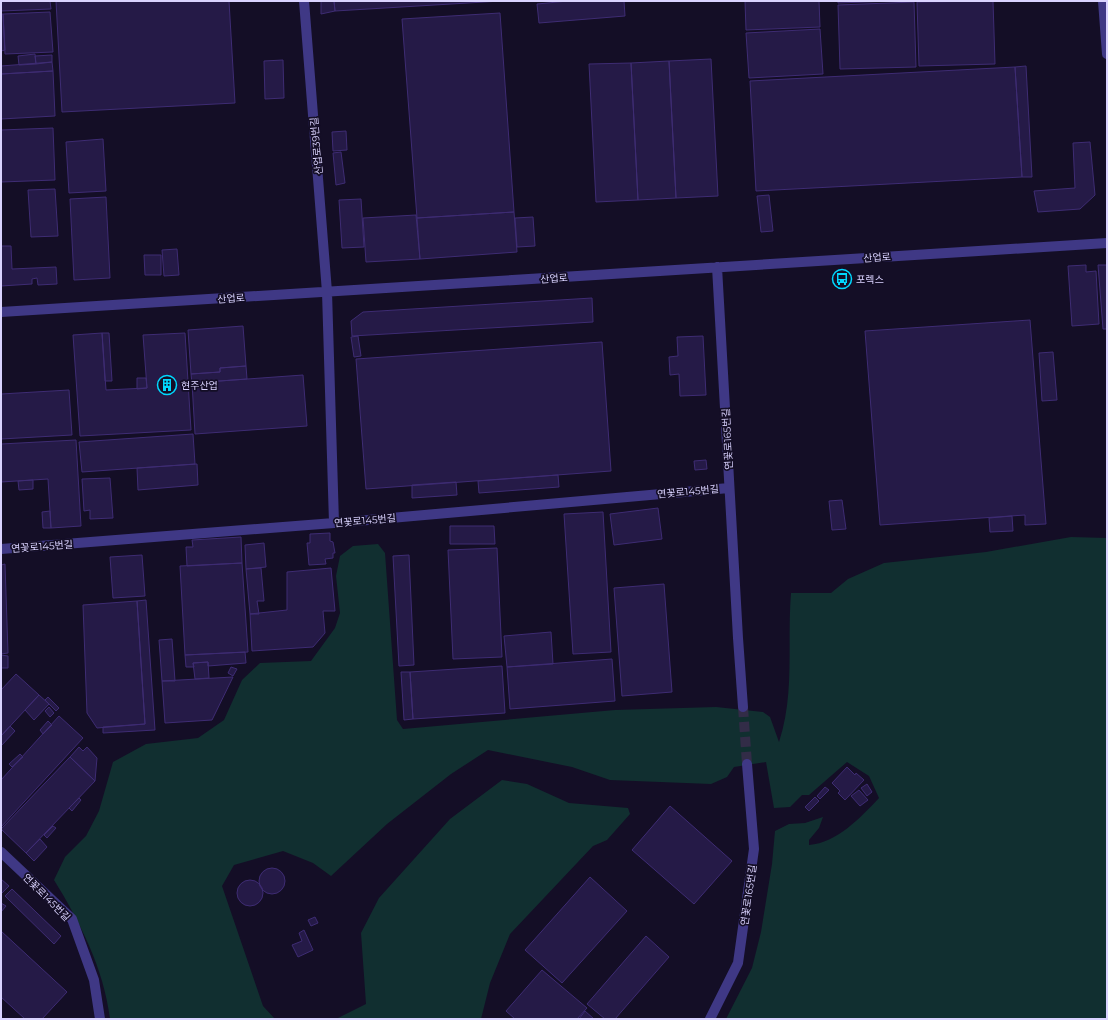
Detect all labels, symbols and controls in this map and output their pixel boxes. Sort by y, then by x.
street label: 산업로39번길 [308,117,325,175]
street label: 산업로 [863,250,891,265]
bus stop icon: 포렉스 [831,268,853,290]
street label: 산업로 [540,271,568,286]
place label: 포렉스 [856,273,884,286]
street label: 산업로 [217,291,245,306]
building icon: 현주산업 [156,374,178,396]
place label: 현주산업 [181,379,218,392]
street label: 연꽃로165번길 [719,408,736,470]
street label: 연꽃로145번길 [657,482,719,501]
street label: 연꽃로145번길 [334,511,396,530]
street label: 연꽃로145번길 [11,538,73,555]
street label: 연꽃로165번길 [738,864,759,926]
street label: 연꽃로145번길 [20,871,73,924]

